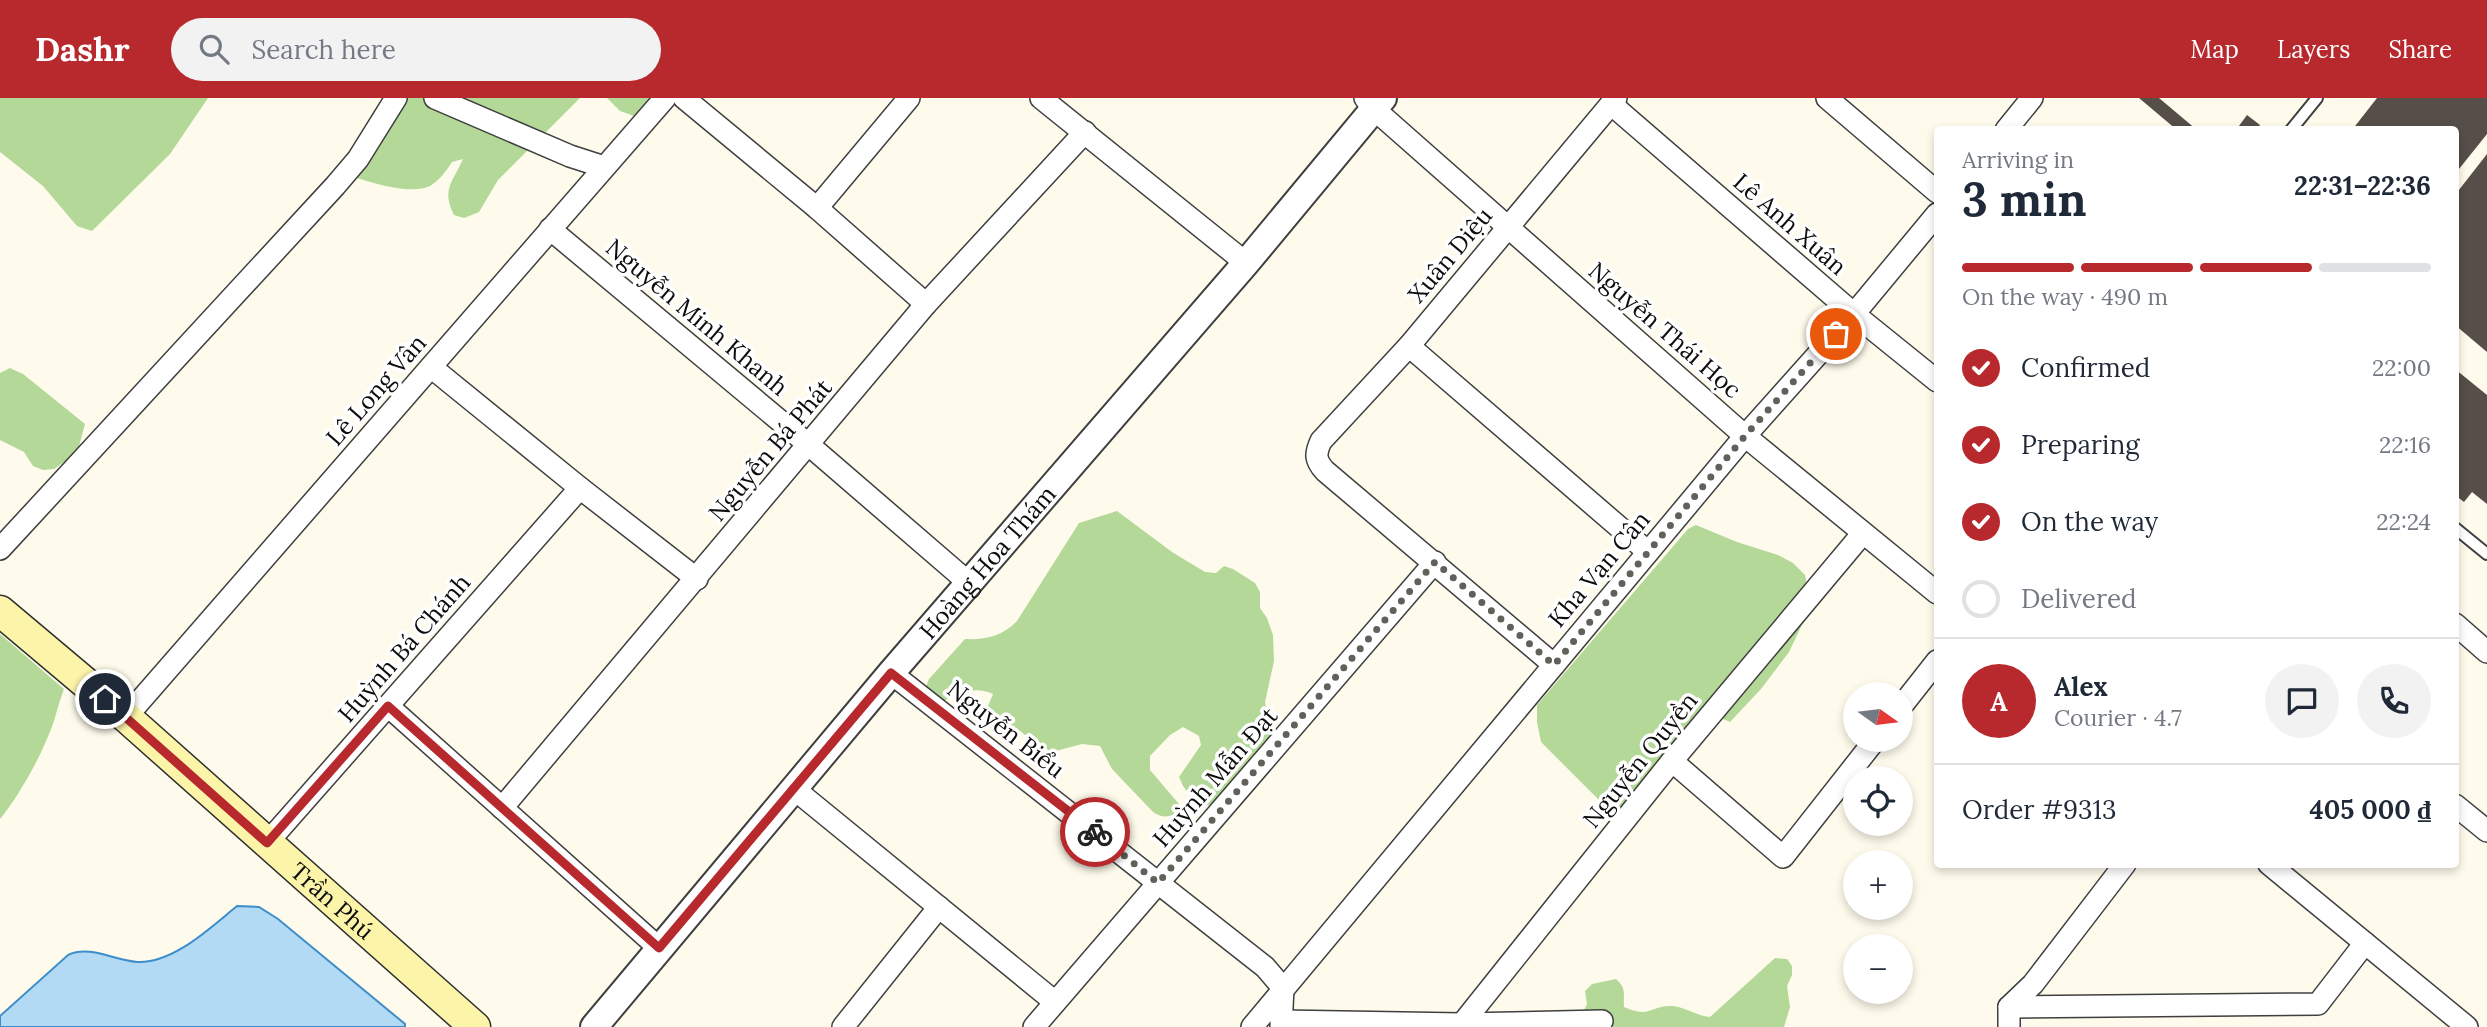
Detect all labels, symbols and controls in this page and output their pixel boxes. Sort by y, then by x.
search box [171,18,661,81]
text: Dashr [35,28,129,70]
icon: search [195,30,233,68]
text: Search here [251,33,396,66]
text: Map [2190,34,2239,65]
text: Layers [2277,34,2350,65]
text: Share [2388,34,2452,65]
text: Arriving in [1962,145,2074,174]
street label: Lê Anh Xuân [1727,166,1853,282]
text: 22:31–22:36 [2294,169,2431,202]
text: 3 min [1962,170,2087,229]
street label: Xuân Diệu [1401,201,1499,309]
street label: Nguyễn Minh Khanh [600,232,794,402]
street label: Nguyễn Thái Học [1582,255,1748,405]
text: On the way · 490 m [1962,282,2168,311]
pin [1806,304,1866,364]
icon: bag [1817,315,1855,353]
street label: Lê Long Vân [319,328,433,452]
icon: check [1962,349,2000,387]
text: Confirmed [2021,351,2150,384]
text: 22:00 [2372,353,2431,382]
street label: Nguyễn Bá Phát [702,372,839,527]
icon: check [1962,426,2000,464]
text: Preparing [2021,428,2140,461]
text: 22:16 [2379,430,2431,459]
street label: Hoàng Hoa Thám [912,479,1062,645]
icon: check [1962,503,2000,541]
street label: Kha Vạn Cân [1541,505,1657,633]
text: On the way [2021,505,2158,538]
text: 22:24 [2376,507,2431,536]
street label: Huỳnh Bá Chánh [331,567,477,729]
text: Delivered [2021,582,2137,615]
button: chat [2265,664,2339,738]
button: phone [2357,664,2431,738]
pin [75,669,135,729]
text: Alex [2054,670,2108,703]
street label: Nguyễn Biểu [941,673,1071,785]
icon: home [86,680,124,718]
north arrow [1843,682,1913,752]
map controls [1843,682,1913,1004]
text: A [1990,685,2008,718]
street label: Nguyễn Quyền [1576,686,1704,834]
street label: Huỳnh Mẫn Đạt [1146,700,1285,853]
text: Courier · 4.7 [2054,703,2182,732]
button: locate [1843,766,1913,836]
text: Order #9313 [1962,793,2117,826]
text: 405 000 ₫ [2310,793,2431,826]
courier [1060,797,1130,867]
icon: bike [1076,813,1114,851]
button: + [1843,850,1913,920]
street label: Trần Phú [284,855,381,946]
button: − [1843,934,1913,1004]

